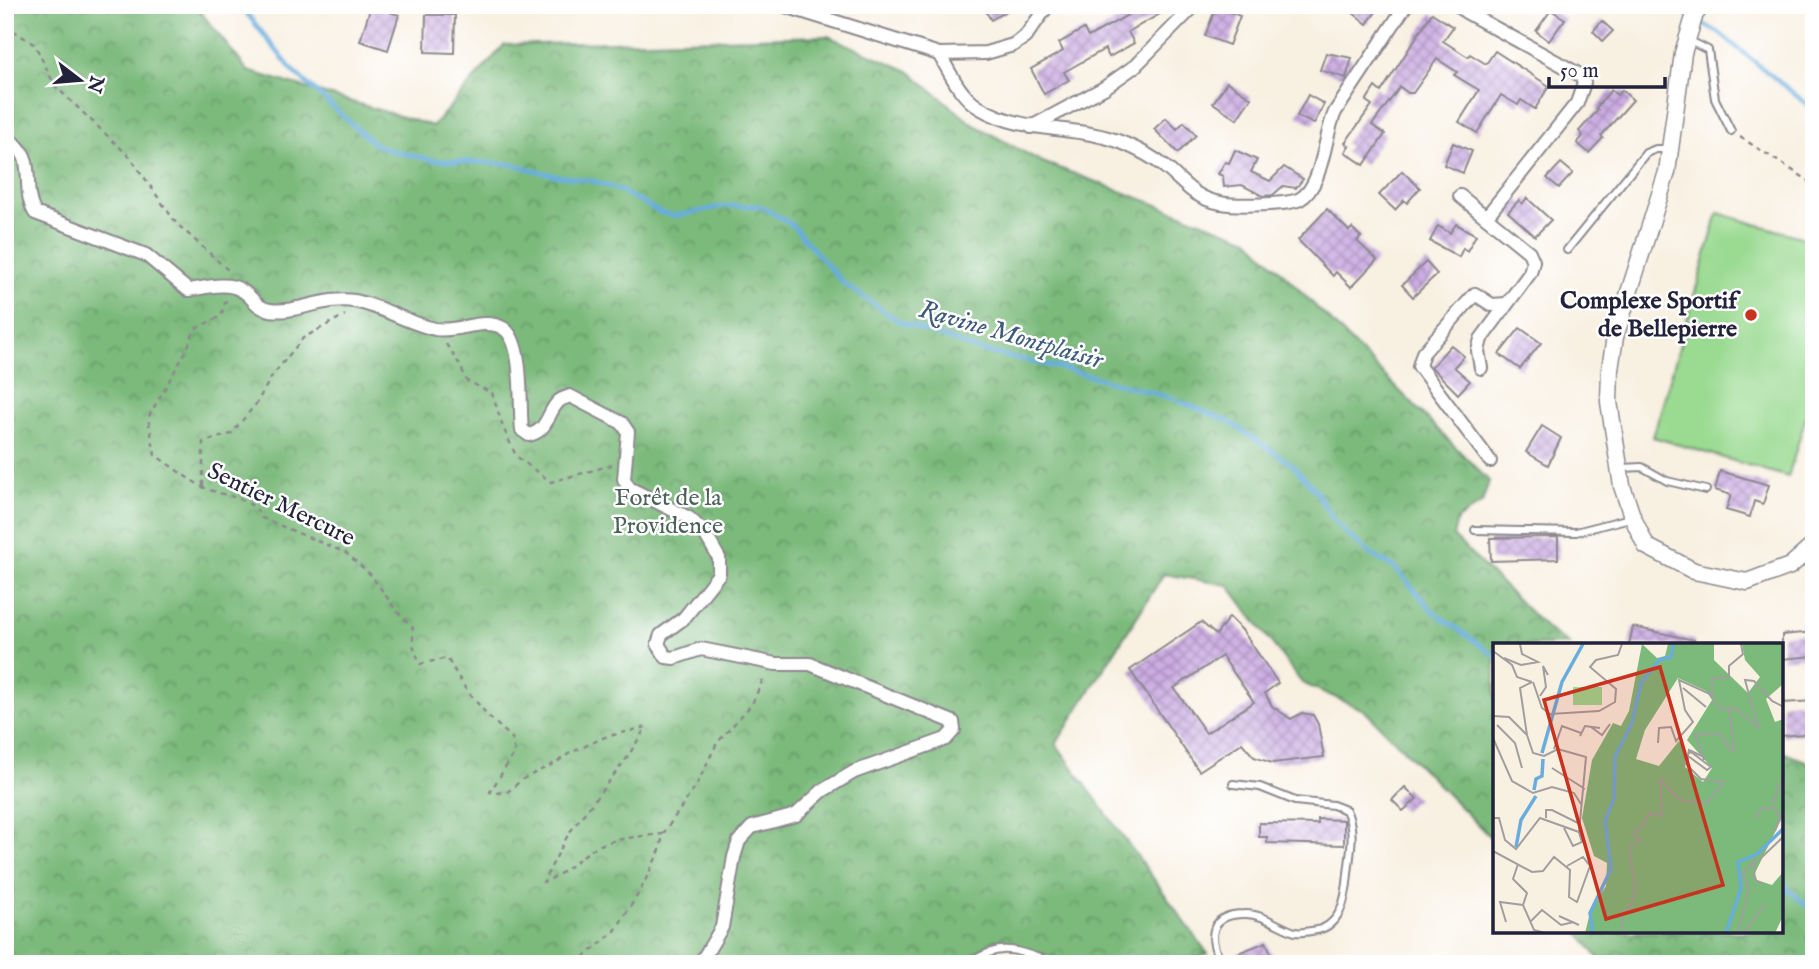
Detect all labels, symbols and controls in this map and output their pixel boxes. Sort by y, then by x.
north arrow [46,46,116,116]
scale bar [1549,46,1665,90]
text: 50 m [1560,58,1599,85]
text: N [80,72,108,96]
place label: Complexe Sportif de Bellepierre [1560,286,1741,345]
water label: Ravine Montplaisir [915,293,1108,377]
marker: Complexe Sportif de Bellepierre [1743,307,1759,323]
street label: Sentier Mercure [202,456,360,554]
park label: Forêt de la Providence [613,483,723,542]
inset map [1493,643,1784,934]

